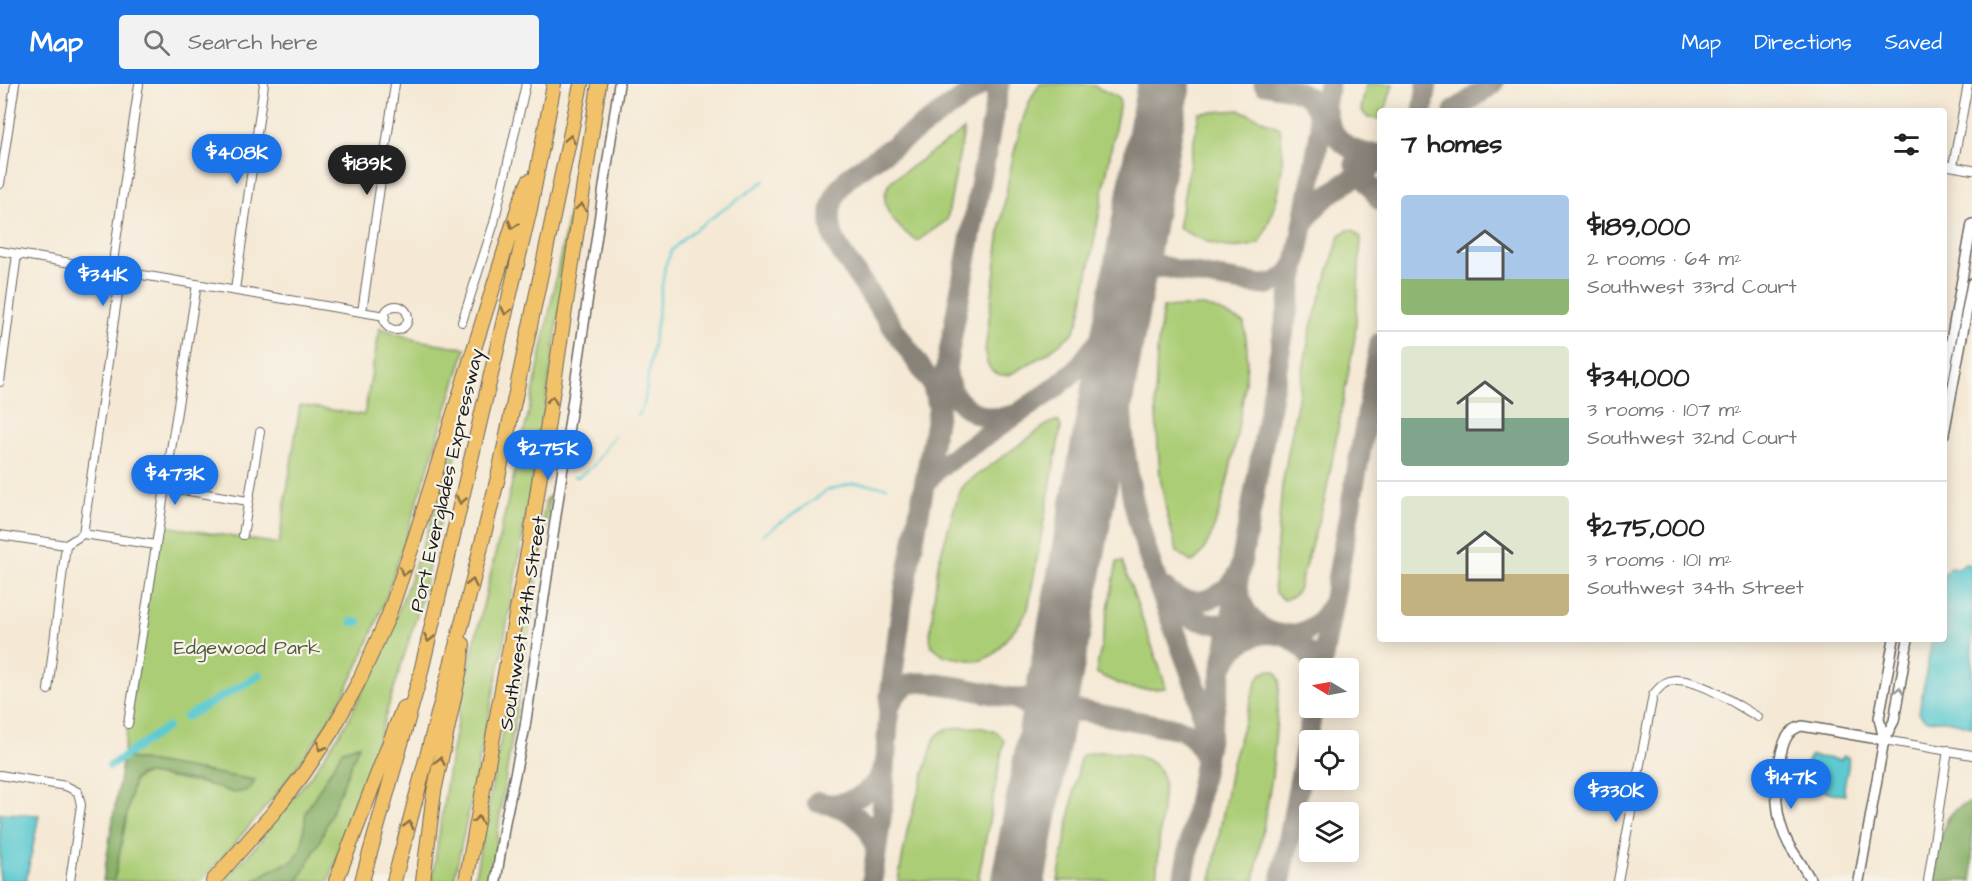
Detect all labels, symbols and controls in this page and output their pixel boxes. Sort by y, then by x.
search box [119,15,539,69]
text: Map [30,23,83,62]
icon: search [140,26,173,59]
text: Search here [188,27,318,58]
text: Map [1681,28,1721,57]
text: Directions [1754,28,1852,57]
text: Saved [1885,28,1942,57]
text: 7 homes [1401,126,1502,162]
icon: filters [1890,128,1923,161]
pin: $408K [195,134,279,185]
one-way arrow [562,135,575,145]
text: $408K [206,139,268,167]
pin: $189K [325,145,409,196]
text: $189K [342,150,392,178]
one-way arrow [575,203,587,212]
text: $189,000 [1587,209,1690,245]
one-way arrow [508,219,520,230]
icon: home [1449,219,1521,291]
text: 2 rooms · 64 m² [1587,245,1742,273]
pin: $341K [61,256,145,307]
text: $341K [78,261,128,289]
text: Southwest 33rd Court [1587,273,1797,301]
one-way arrow [500,305,513,315]
street label: Port Everglades Expressway [403,346,492,615]
text: $341,000 [1587,360,1690,396]
icon: home [1449,370,1521,442]
one-way arrow [545,395,557,405]
text: 3 rooms · 107 m² [1587,396,1742,424]
text: Southwest 32nd Court [1587,424,1797,452]
pin: $275K [506,430,590,481]
text: $275K [517,435,579,463]
pin: $473K [133,455,217,506]
text: $473K [145,460,205,488]
one-way arrow [455,495,468,505]
text: $275,000 [1587,510,1705,546]
street label: Southwest 34th Street [492,514,554,732]
icon: home [1449,520,1521,592]
text: 3 rooms · 101 m² [1587,546,1732,574]
one-way arrow [399,566,411,576]
text: Southwest 34th Street [1587,574,1804,602]
one-way arrow [465,578,478,588]
one-way arrow [423,633,436,643]
park label: Edgewood Park [174,634,320,663]
north arrow [1299,658,1359,718]
map controls [1299,658,1359,862]
one-way arrow [1892,686,1905,696]
button: locate [1299,730,1359,790]
one-way arrow [316,741,328,751]
one-way arrow [433,756,446,766]
pin: $147K [1749,759,1833,810]
text: $147K [1765,764,1817,792]
pin: $330K [1574,772,1658,823]
text: $330K [1588,777,1644,805]
button: layers [1299,802,1359,862]
one-way arrow [471,815,484,825]
one-way arrow [402,820,414,830]

